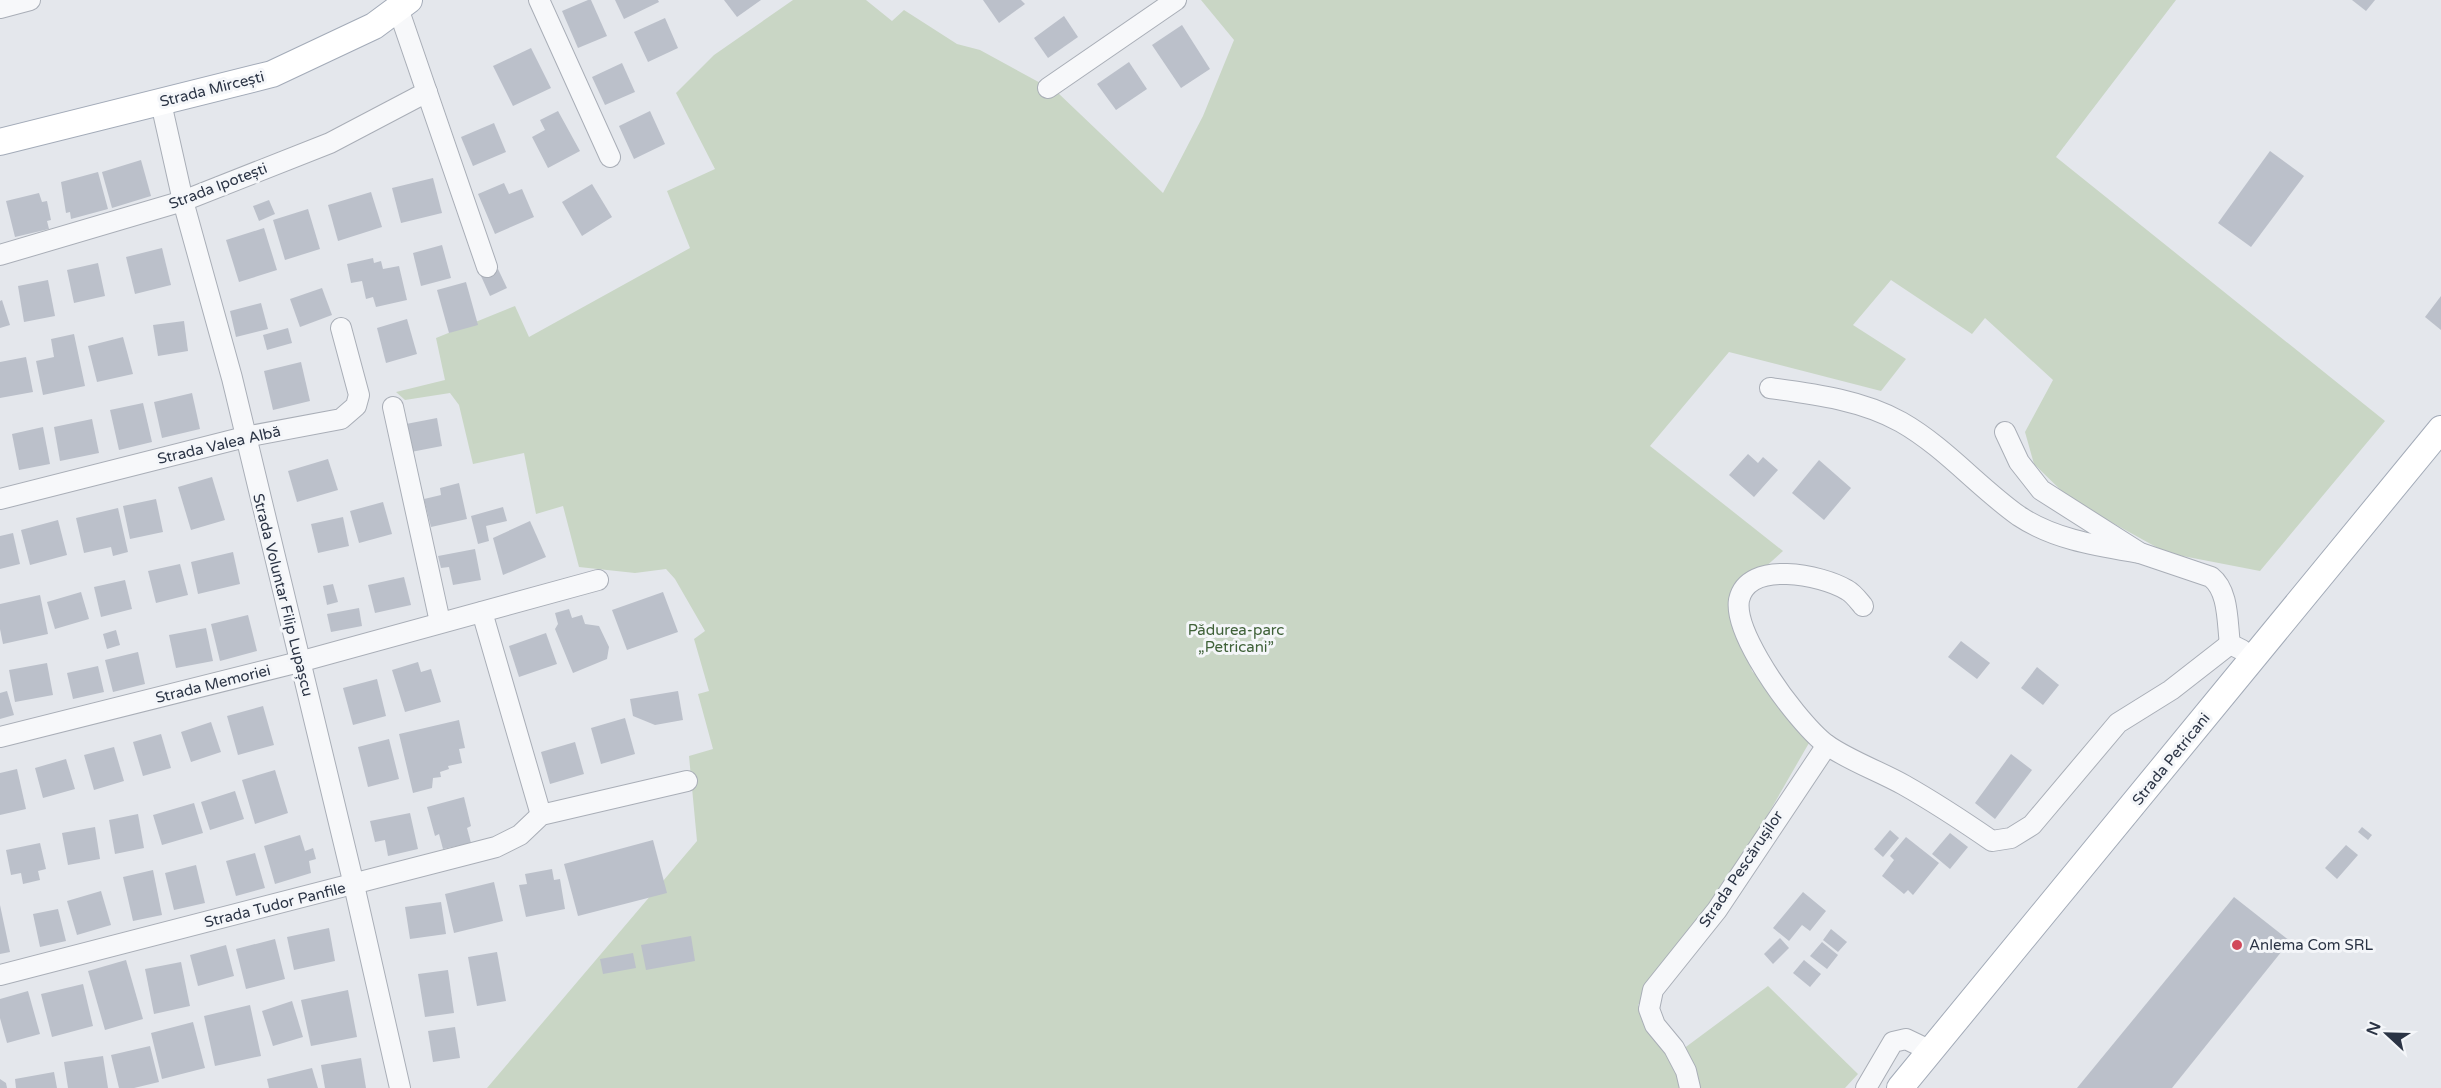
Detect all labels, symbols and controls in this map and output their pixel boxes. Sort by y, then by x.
street label: Strada Mircești [158,67,266,111]
street label: Strada Ipotești [166,159,270,213]
street label: Strada Valea Albă [156,422,282,468]
street label: Strada Voluntar Filip Lupașcu [249,492,317,698]
park label: Pădurea-parc „Petricani” [1188,621,1284,656]
street label: Strada Memoriei [154,661,272,707]
street label: Strada Petricani [2128,709,2214,809]
street label: Strada Pescărușilor [1695,807,1787,931]
street label: Strada Tudor Panfile [202,879,348,931]
place label: Anlema Com SRL [2249,936,2373,954]
marker: Anlema Com SRL [2230,938,2244,952]
north arrow [2357,1004,2417,1064]
text: N [2362,1019,2386,1038]

